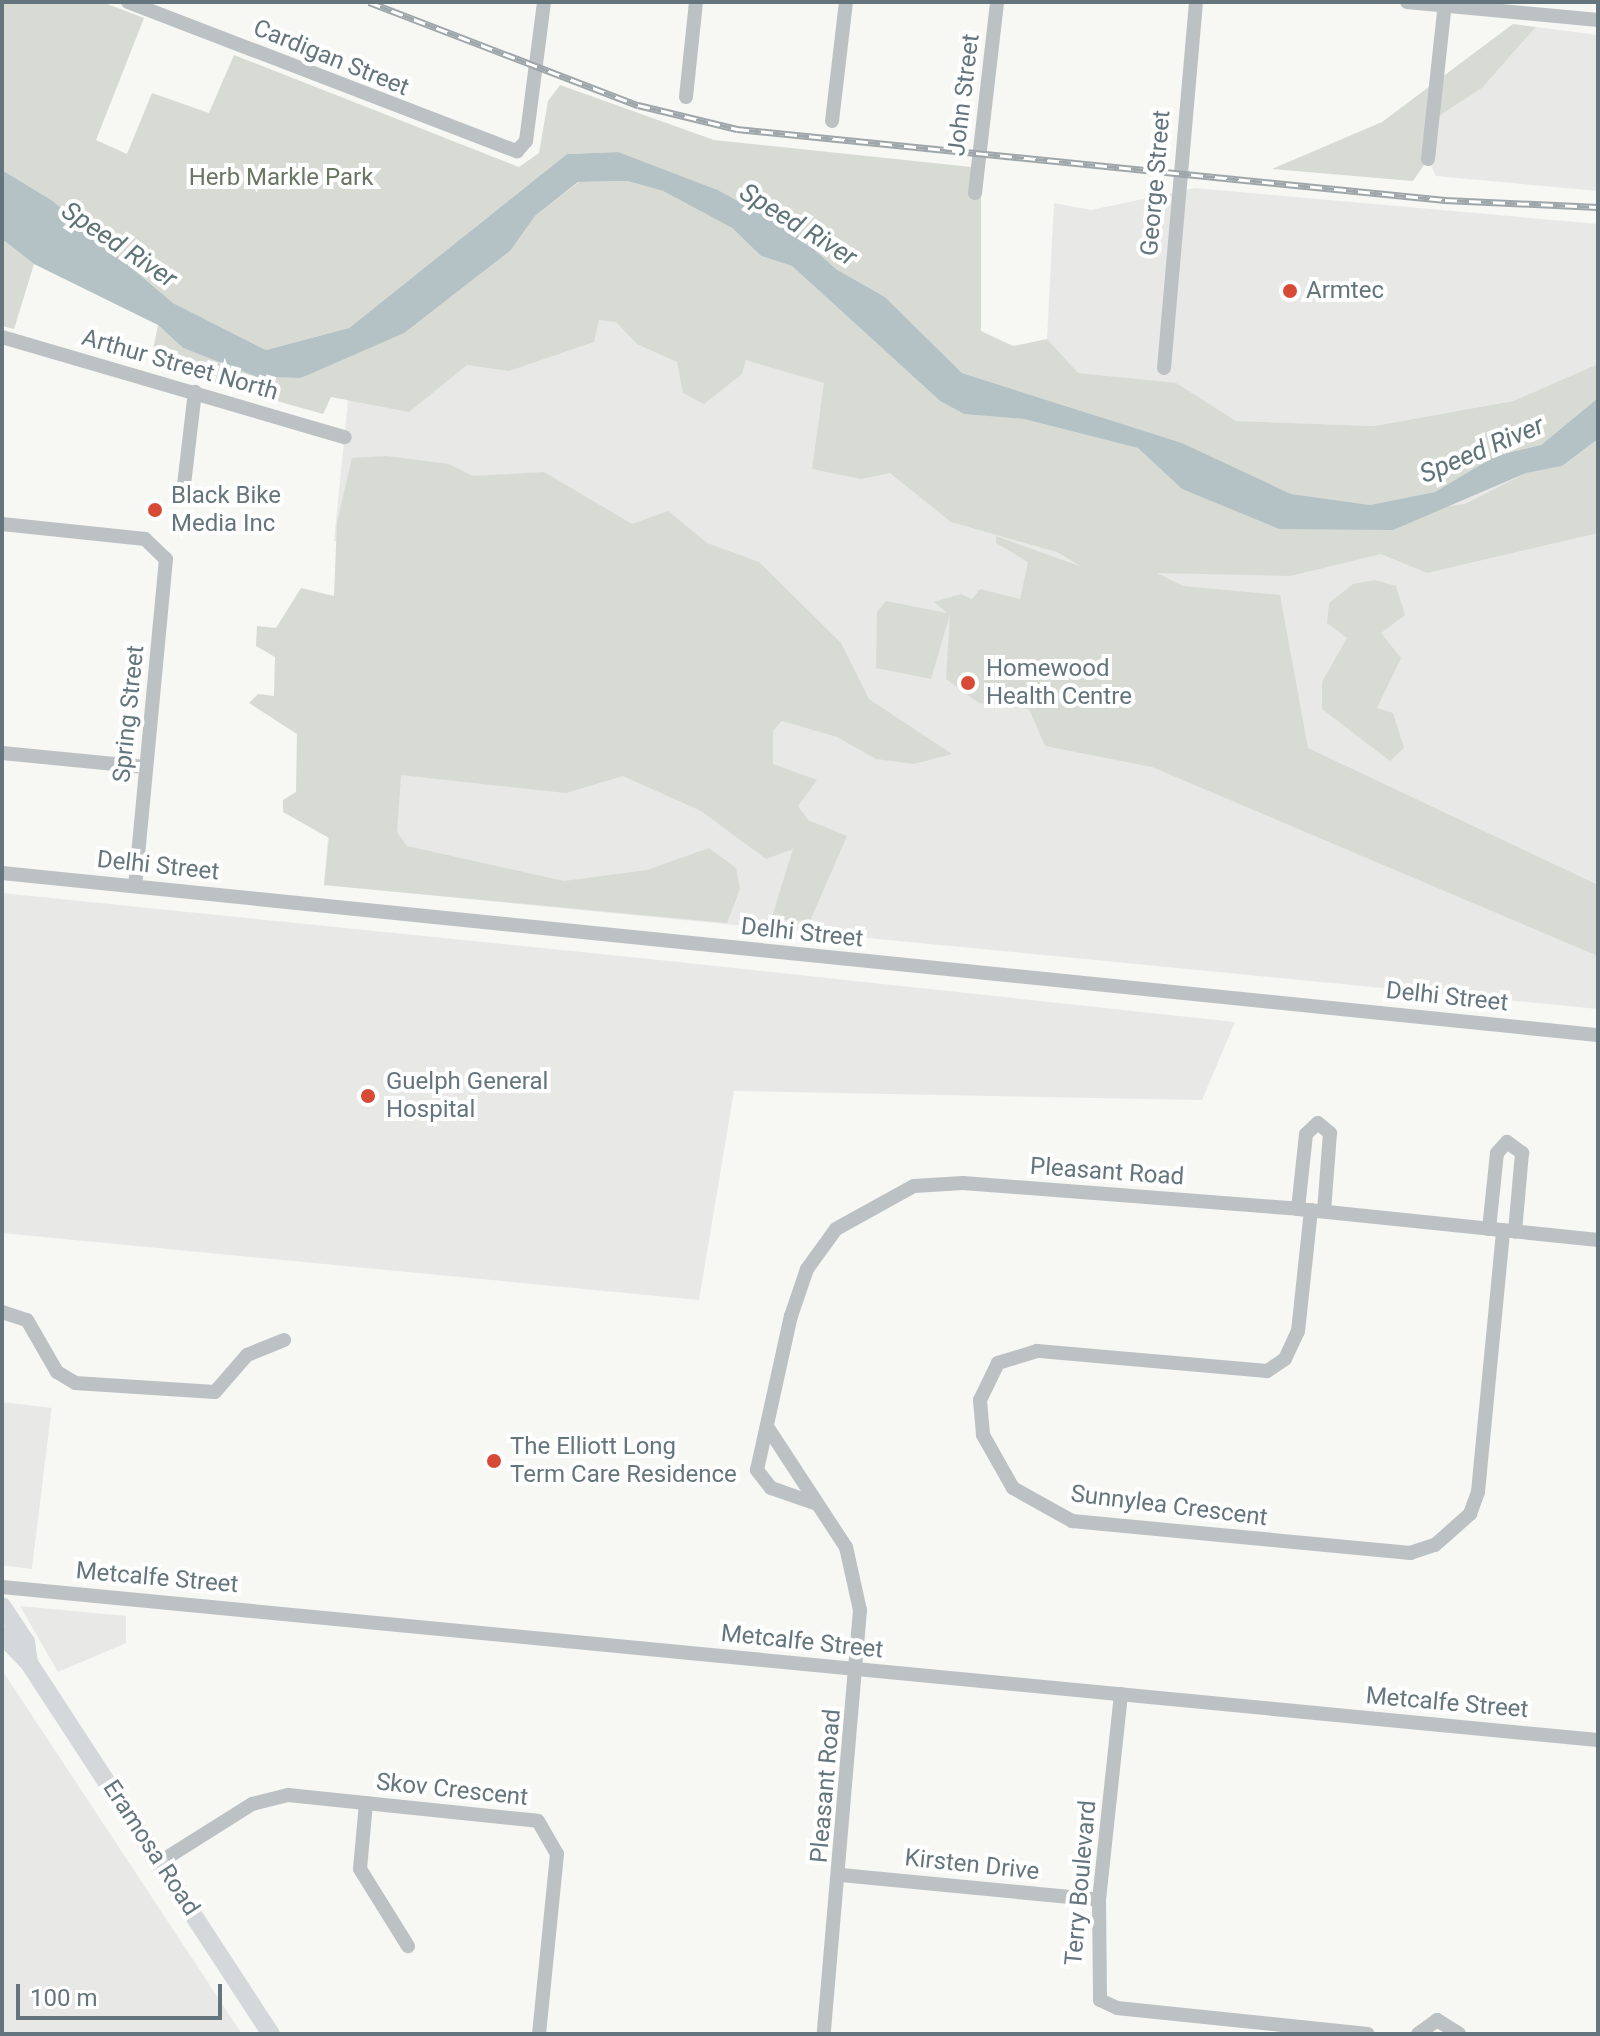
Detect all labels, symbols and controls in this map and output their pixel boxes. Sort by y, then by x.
street label: Cardigan Street [249,14,413,102]
street label: John Street [942,32,986,158]
street label: George Street [1135,109,1177,257]
park label: Herb Markle Park [189,164,373,192]
water label: Speed River [734,177,862,273]
water label: Speed River [56,195,182,295]
place label: Armtec [1306,277,1384,305]
marker: Armtec [1281,282,1299,300]
street label: Arthur Street North [79,323,281,407]
water label: Speed River [1415,410,1549,490]
place label: Black Bike Media Inc [171,482,281,538]
marker: Black Bike Media Inc [146,501,164,519]
street label: Spring Street [107,644,151,784]
place label: Homewood Health Centre [986,655,1132,711]
marker: Homewood Health Centre [957,672,979,694]
street label: Delhi Street [96,845,220,887]
street label: Delhi Street [740,912,864,954]
street label: Delhi Street [1385,976,1509,1018]
place label: Guelph General Hospital [386,1068,548,1124]
marker: Guelph General Hospital [357,1085,379,1107]
street label: Pleasant Road [1029,1152,1185,1192]
place label: The Elliott Long Term Care Residence [510,1433,737,1489]
marker: The Elliott Long Term Care Residence [485,1452,503,1470]
street label: Sunnylea Crescent [1069,1480,1269,1532]
street label: Metcalfe Street [75,1557,239,1599]
street label: Metcalfe Street [719,1619,885,1665]
street label: Metcalfe Street [1365,1682,1529,1724]
street label: Pleasant Road [805,1708,847,1864]
street label: Skov Crescent [375,1768,529,1812]
street label: Eramosa Road [97,1775,205,1921]
street label: Terry Boulevard [1059,1799,1103,1967]
street label: Kirsten Drive [903,1844,1041,1886]
scale bar [20,1968,226,2018]
text: 100 m [30,1984,97,2012]

